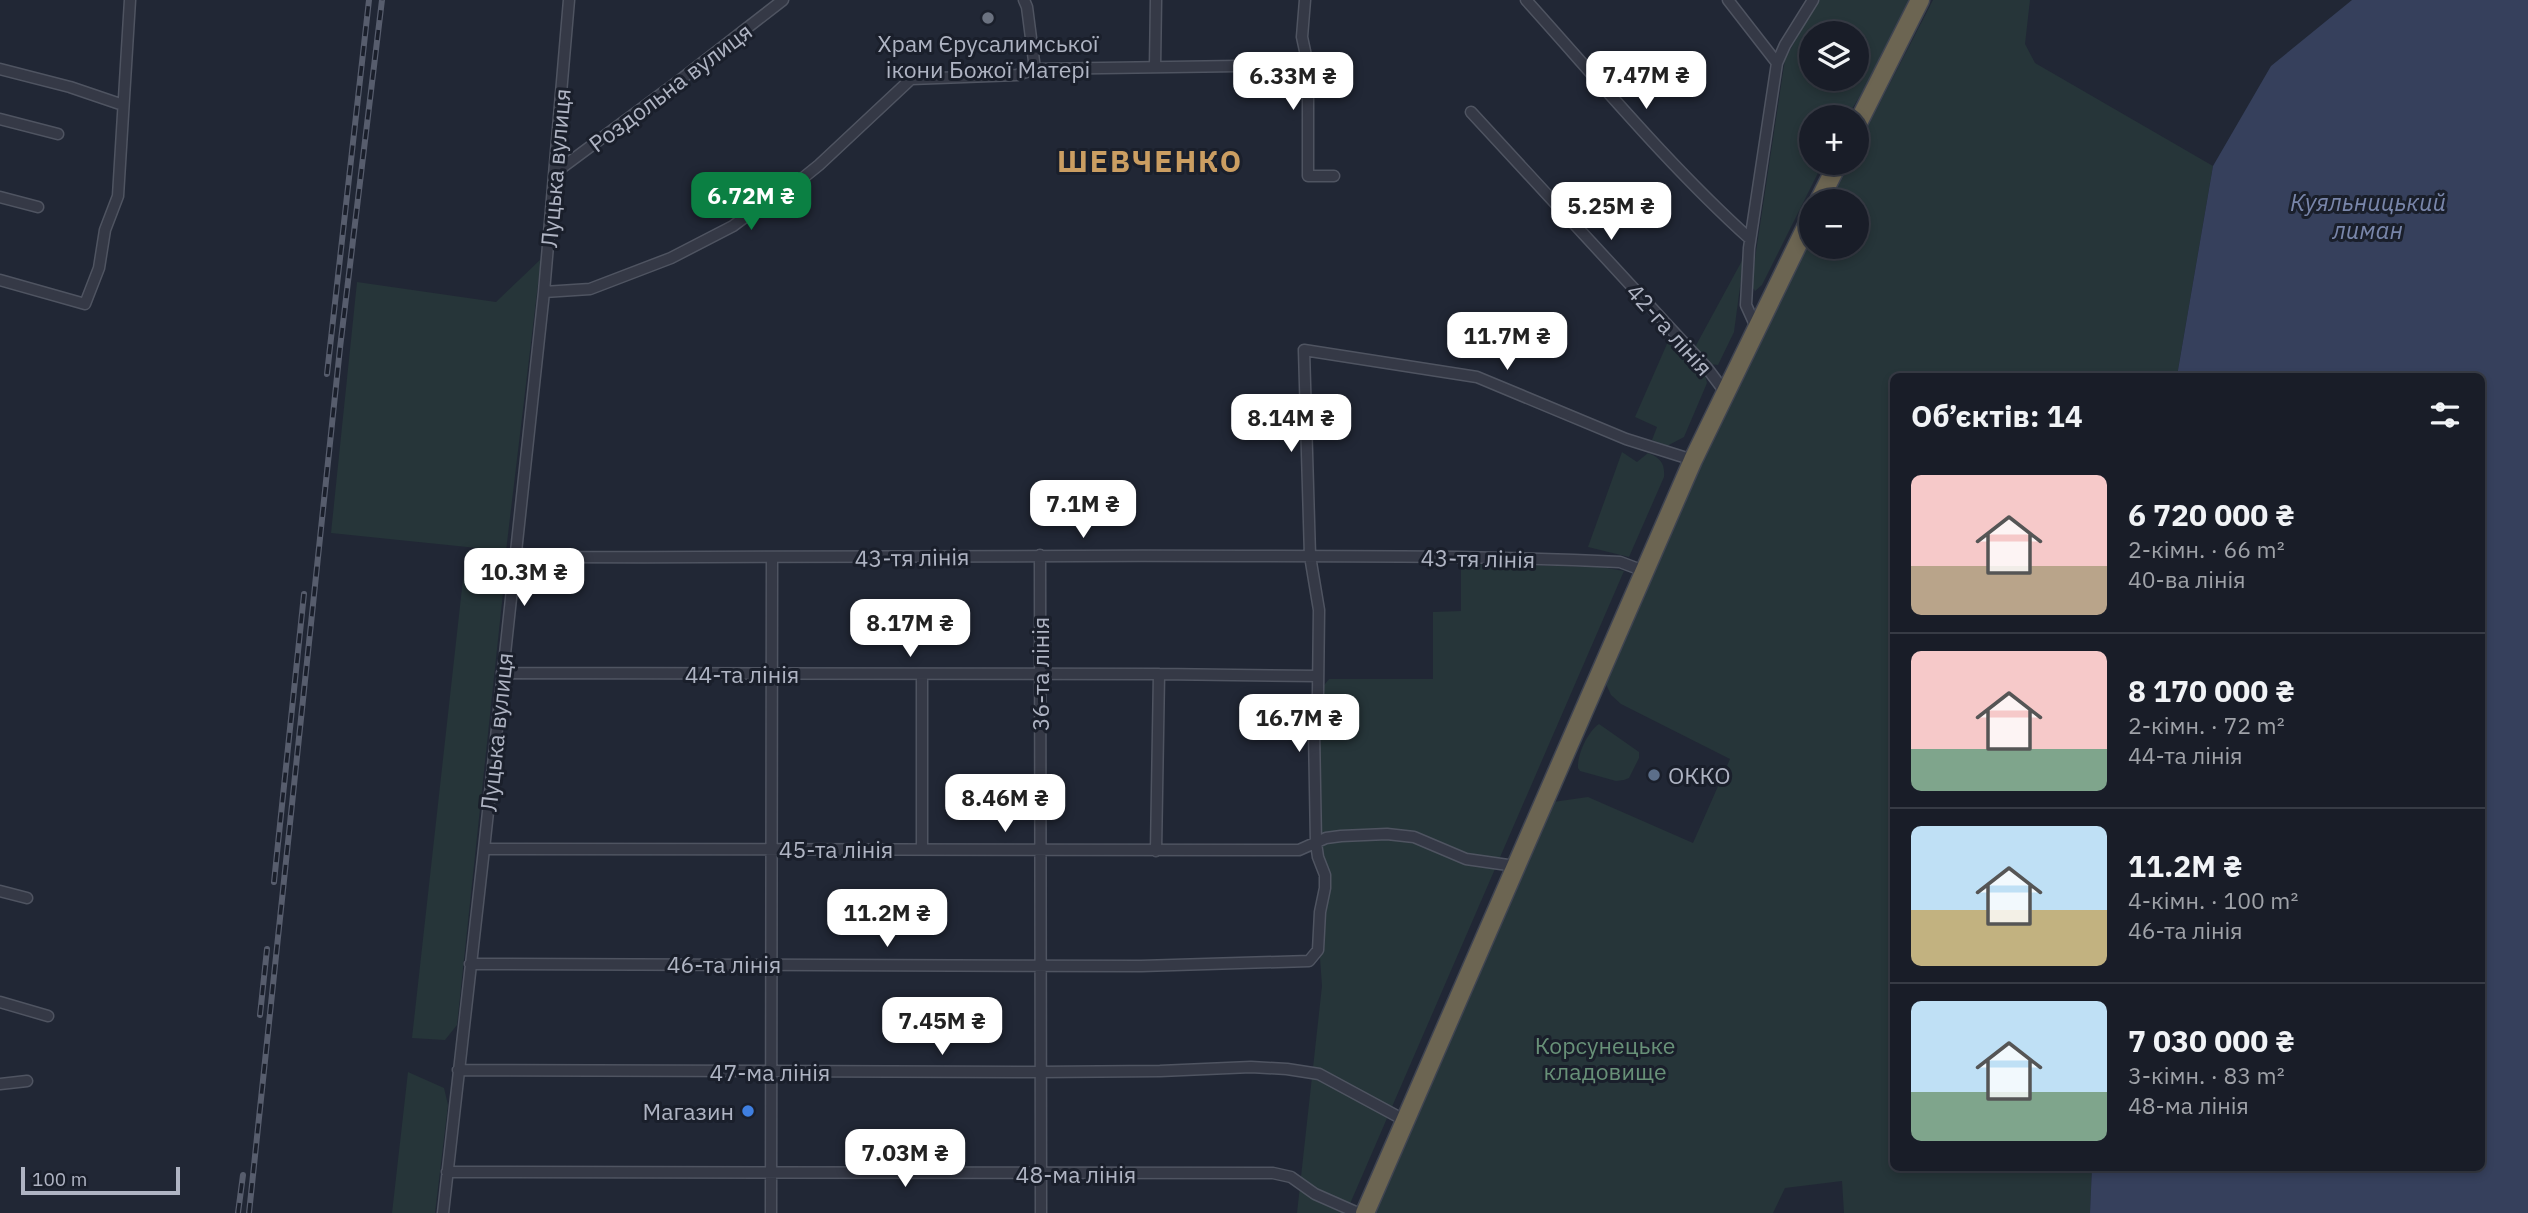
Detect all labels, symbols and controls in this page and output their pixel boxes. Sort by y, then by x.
marker: Храм Єрусалимської ікони Божої Матері [980,10,996,26]
street label: Роздольна вулиця [582,16,758,158]
map controls [1799,21,1869,259]
button: layers [1799,21,1869,91]
place label: Храм Єрусалимської ікони Божої Матері [877,28,1100,84]
pin: 6.33M ₴ [1228,52,1358,112]
pin: 7.47M ₴ [1581,52,1711,111]
text: 7.47M ₴ [1602,59,1690,89]
text: 6.33M ₴ [1249,60,1337,90]
street label: Луцька вулиця [533,87,577,249]
button: + [1799,105,1869,175]
district label: ШЕВЧЕНКО [1057,141,1243,180]
pin: 6.72M ₴ [686,173,816,232]
text: 6.72M ₴ [707,180,795,210]
pin: 5.25M ₴ [1546,182,1676,242]
water label: Куяльницький лиман [2290,186,2446,246]
button: − [1799,189,1869,259]
text: 5.25M ₴ [1567,190,1655,220]
street label: 42-га лінія [1621,276,1719,382]
pin: 11.7M ₴ [1442,312,1572,372]
text: 11.7M ₴ [1463,320,1551,350]
pin: 8.14M ₴ [1226,394,1356,454]
text: Об’єктів: 14 [1911,396,2083,435]
icon: filters [2426,396,2464,434]
text: 8.14M ₴ [1247,402,1335,432]
pin: 7.1M ₴ [1026,480,1140,540]
text: 7.1M ₴ [1046,488,1120,518]
text: 6 720 000 ₴ [2128,495,2295,534]
icon: home [1967,503,2051,587]
text: 2-кімн. · 66 m² [2128,534,2285,564]
street label: 43-тя лінія [854,541,970,573]
street label: 43-тя лінія [1420,542,1536,574]
pin: 10.3M ₴ [459,548,589,608]
text: 10.3M ₴ [480,556,568,586]
text: 40-ва лінія [2128,564,2246,594]
pin: 8.17M ₴ [845,600,975,659]
text: 8.17M ₴ [866,607,954,637]
street label: 36-та лінія [1025,617,1055,731]
street label: Луцька вулиця [473,651,519,813]
street label: 44-та лінія [685,659,799,689]
text: 8 170 000 ₴ [2128,671,2295,710]
icon: home [1967,679,2051,763]
pin: 16.7M ₴ [1234,694,1364,754]
text: 16.7M ₴ [1255,702,1343,732]
text: 2-кімн. · 72 m² [2128,710,2285,740]
text: 44-та лінія [2128,740,2243,770]
place label: ОККО [1668,760,1730,790]
marker: ОККО [1646,767,1662,783]
pin: 8.46M ₴ [940,774,1070,834]
text: 8.46M ₴ [961,782,1049,812]
street label: 45-та лінія [779,834,893,864]
text: 11.2M ₴ [2128,846,2242,885]
icon: home [1967,854,2051,938]
text: 4-кімн. · 100 m² [2128,885,2298,915]
pin: 11.2M ₴ [822,890,952,949]
text: 11.2M ₴ [843,897,931,927]
text: 46-та лінія [2128,915,2243,945]
street label: 46-та лінія [667,949,781,979]
pin: 7.45M ₴ [877,998,1007,1057]
text: 7.45M ₴ [898,1005,986,1035]
text: 7 030 000 ₴ [2128,1021,2295,1060]
icon: home [1967,1029,2051,1113]
park label: Корсунецьке кладовище [1535,1030,1675,1086]
street label: 47-ма лінія [710,1057,830,1087]
text: 3-кімн. · 83 m² [2128,1060,2285,1090]
text: 48-ма лінія [2128,1090,2249,1120]
place label: Магазин [643,1096,734,1126]
marker: Магазин [740,1103,756,1119]
pin: 7.03M ₴ [840,1130,970,1189]
text: 7.03M ₴ [861,1137,949,1167]
street label: 48-ма лінія [1016,1159,1136,1189]
scale bar [21,1164,180,1196]
text: 100 m [32,1167,87,1191]

